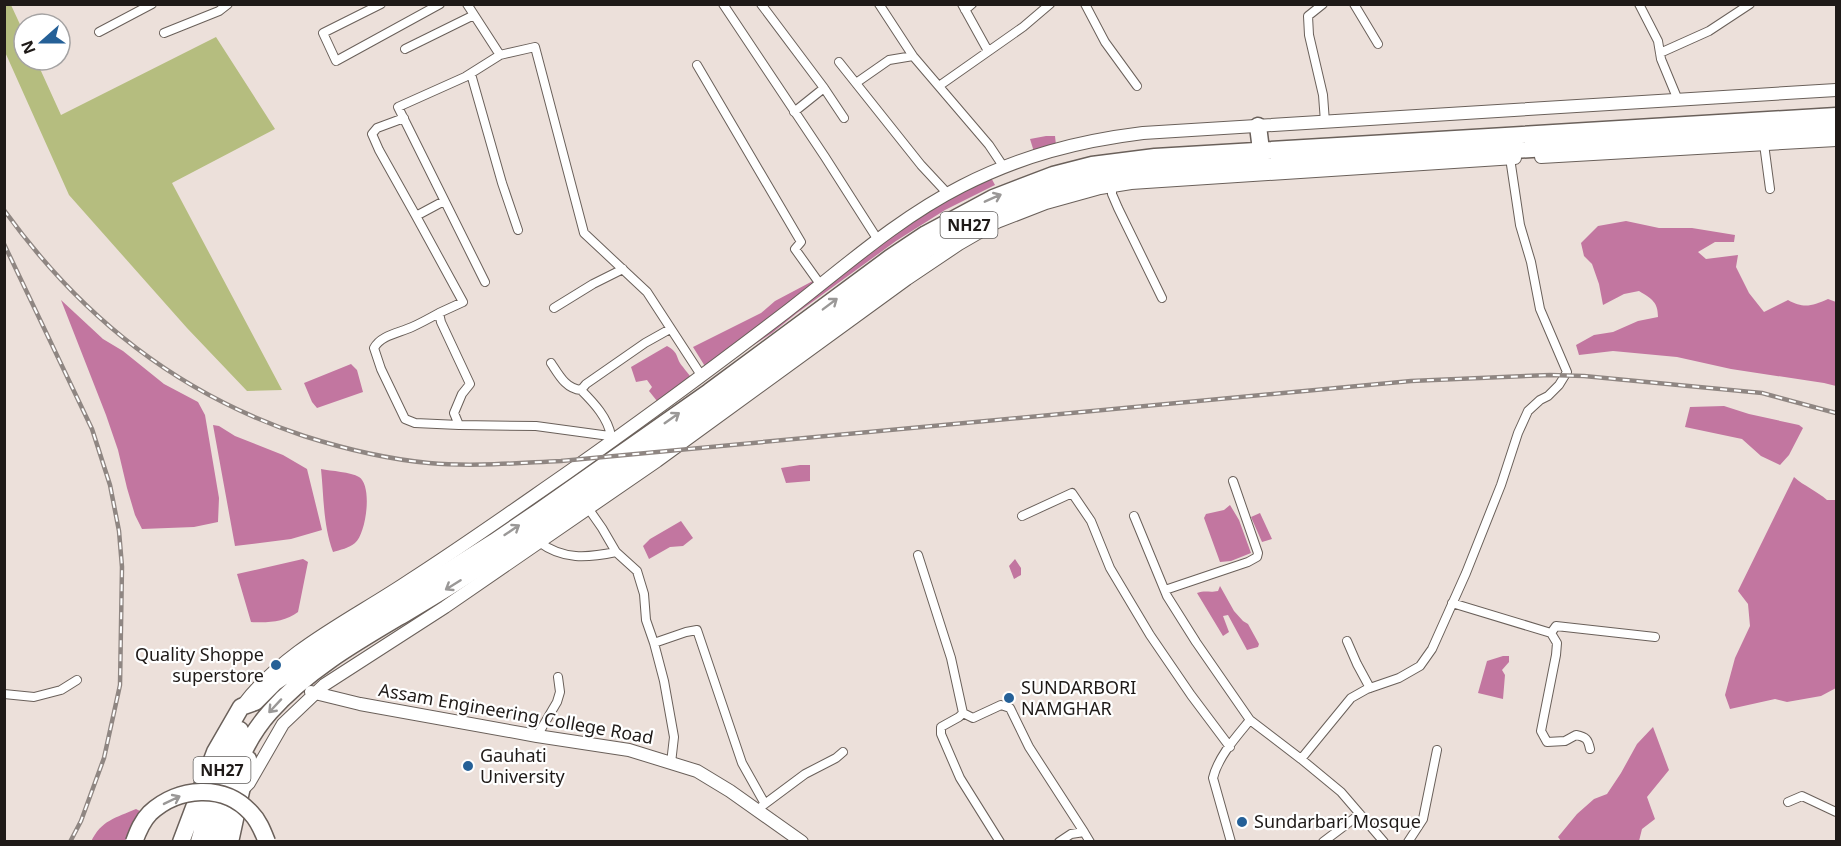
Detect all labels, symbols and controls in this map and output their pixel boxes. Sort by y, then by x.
north arrow [12,12,72,72]
text: N [15,37,41,57]
one-way arrow [984,192,1002,203]
road number: NH27 [940,212,998,238]
one-way arrow [822,297,838,310]
one-way arrow [664,412,680,424]
one-way arrow [504,524,520,536]
one-way arrow [445,579,462,591]
place label: Quality Shoppe superstore [135,642,264,687]
marker: Quality Shoppe superstore [269,658,283,672]
place label: SUNDARBORI NAMGHAR [1021,675,1136,720]
street label: Assam Engineering College Road [377,677,655,749]
marker: SUNDARBORI NAMGHAR [1002,691,1016,705]
one-way arrow [268,699,282,714]
place label: Gauhati University [480,743,565,788]
road number: NH27 [194,757,250,783]
marker: Gauhati University [461,759,475,773]
one-way arrow [162,793,180,805]
place label: Sundarbari Mosque [1254,809,1421,833]
marker: Sundarbari Mosque [1235,815,1249,829]

